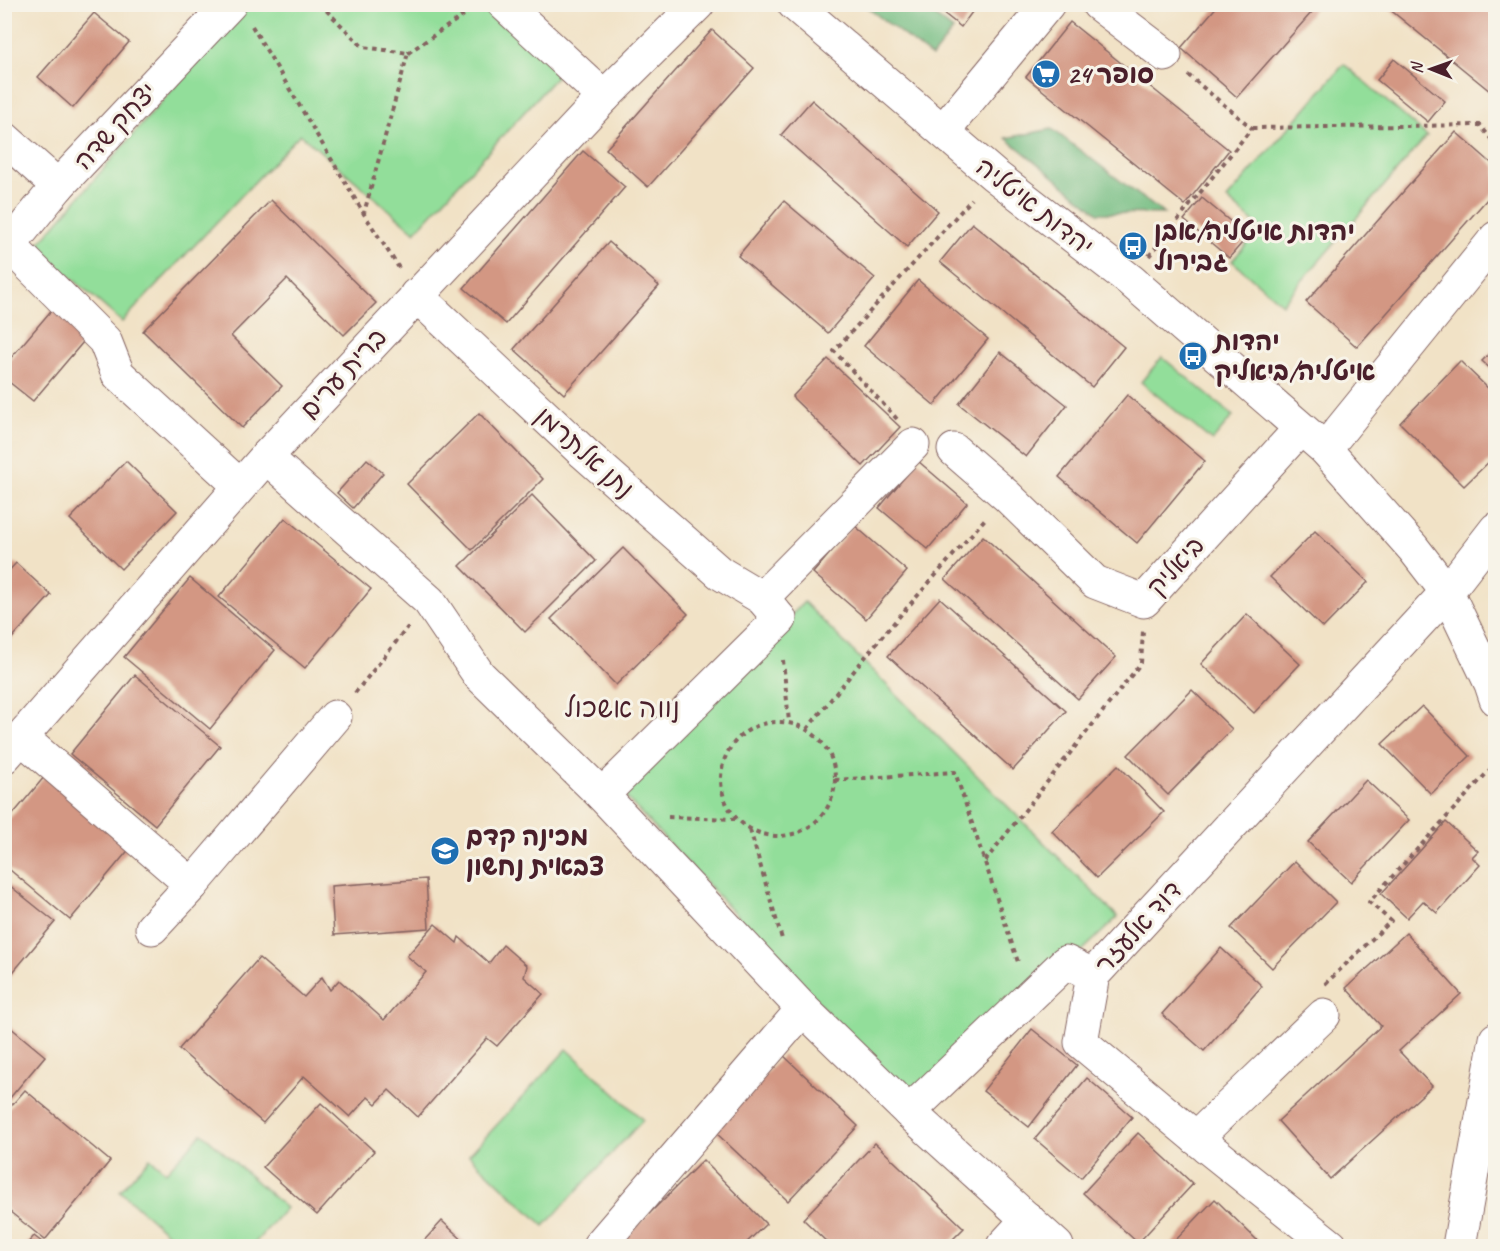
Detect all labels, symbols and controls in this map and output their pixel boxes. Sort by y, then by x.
north arrow [1401,39,1461,99]
supermarket icon: סופר 24 [1030,58,1062,90]
place label: סופר 24 [1067,58,1154,91]
text: N [1407,61,1427,74]
street label: יצחק שדה [67,76,164,177]
street label: יהדות איטליה [969,150,1100,263]
place label: יהדות איטליה/אבן גבירול [1154,215,1355,278]
bus stop icon: יהדות איטליה/אבן גבירול [1117,230,1149,262]
street label: ברית ערים [293,321,394,426]
place label: יהדות איטליה/ביאליק [1212,325,1376,388]
bus stop icon: יהדות איטליה/ביאליק [1177,340,1209,372]
street label: נתן אלתרמן [528,399,641,505]
street label: ביאליק [1139,529,1211,603]
district label: נווה אשכול [564,691,680,725]
place label: מכינה קדם צבאית נחשון [466,820,604,883]
school or university icon: מכינה קדם צבאית נחשון [429,835,461,867]
street label: דוד אלעזר [1088,874,1189,981]

